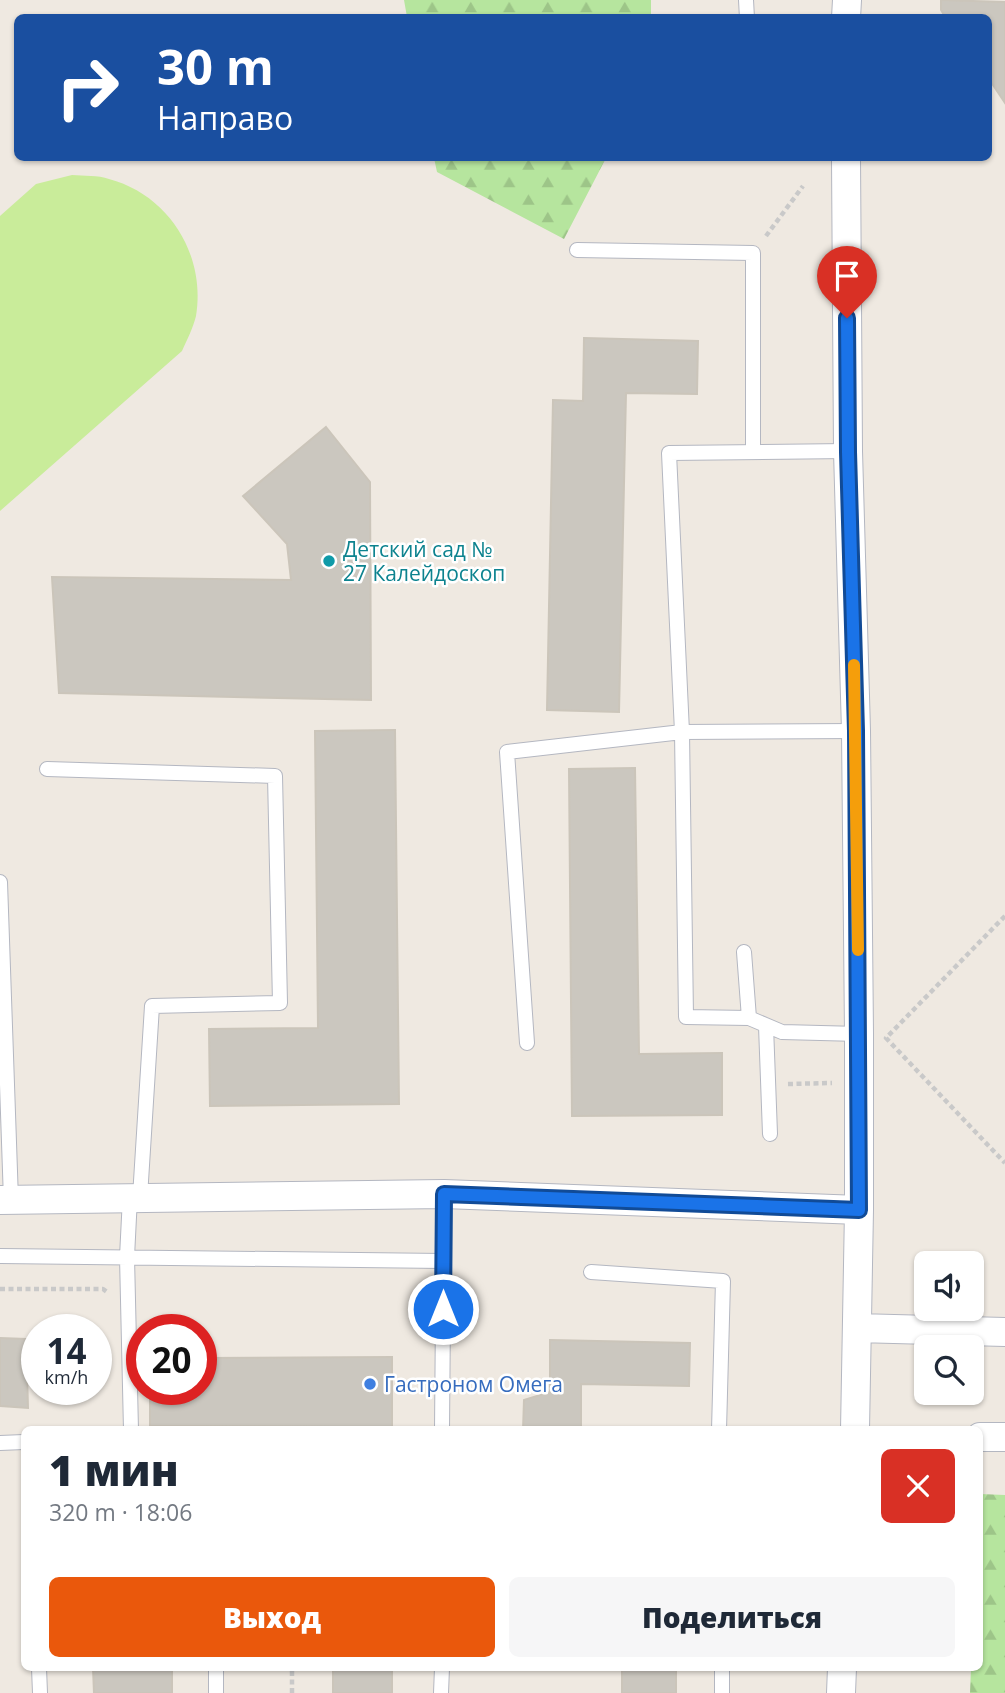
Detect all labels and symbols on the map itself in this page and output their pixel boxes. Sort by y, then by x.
pin [817,246,877,318]
place label: Детский сад № 27 Калейдоскоп [343,535,505,587]
marker: Детский сад № 27 Калейдоскоп [321,553,337,569]
position arrow [406,1272,480,1346]
speed limit sign: 20 [126,1314,217,1405]
place label: Гастроном Омега [384,1370,563,1398]
marker: Гастроном Омега [362,1376,378,1392]

